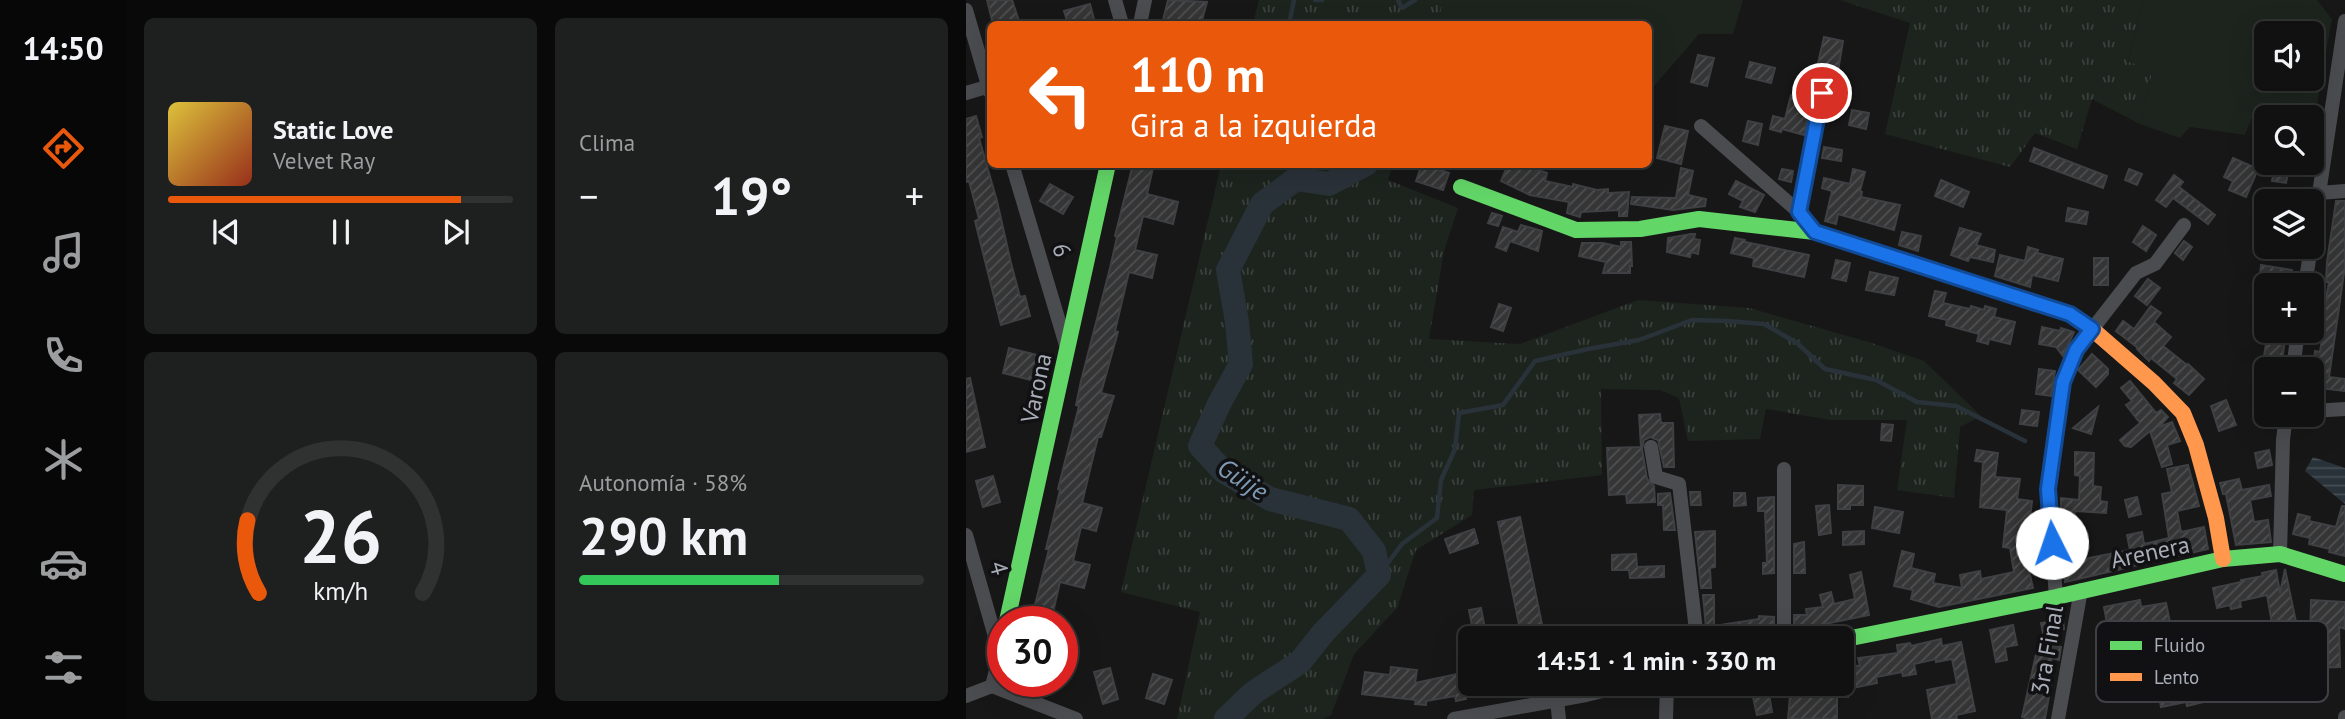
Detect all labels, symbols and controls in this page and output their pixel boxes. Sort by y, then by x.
map controls [2254,21,2324,427]
button: sound [2254,21,2324,91]
text: 14:50 [22,27,104,69]
text: 110 m [1130,42,1265,106]
icon: left [1015,49,1106,140]
pin [1792,63,1852,123]
icon: arrive [1803,74,1841,112]
text: Gira a la izquierda [1130,104,1377,146]
button: search [2254,105,2324,175]
text: Static Love [273,113,394,146]
icon: directions [39,124,88,173]
text: Clima [579,128,635,157]
text: Velvet Ray [273,146,375,175]
text: 19° [711,162,792,229]
text: − [579,171,598,220]
text: + [905,171,924,220]
button: layers [2254,189,2324,259]
icon: previous [207,213,245,251]
icon: pause [322,213,360,251]
icon: next [437,213,475,251]
icon: music [39,228,88,277]
street label: 6 [1045,239,1079,261]
button: + [2254,273,2324,343]
icon: phone [39,331,88,380]
street label: Varona [1013,350,1058,427]
button: − [2254,357,2324,427]
icon: climate [39,435,88,484]
water label: Güije [1211,451,1275,507]
text: Autonomía · 58% [579,468,747,497]
text: 26 [299,489,382,583]
text: 290 km [579,502,748,569]
position arrow [2015,506,2089,580]
street label: Arenera [2108,529,2192,575]
icon: car [39,539,88,588]
street label: 4 [982,557,1016,579]
text: km/h [313,574,368,606]
street label: 3ra Final [2024,603,2070,697]
speed limit sign: 30 [987,606,1078,697]
legend [2096,621,2328,702]
text: Fluido [2154,633,2205,657]
icon: filters [39,643,88,692]
text: 14:51 · 1 min · 330 m [1536,644,1776,677]
text: Lento [2154,665,2199,689]

